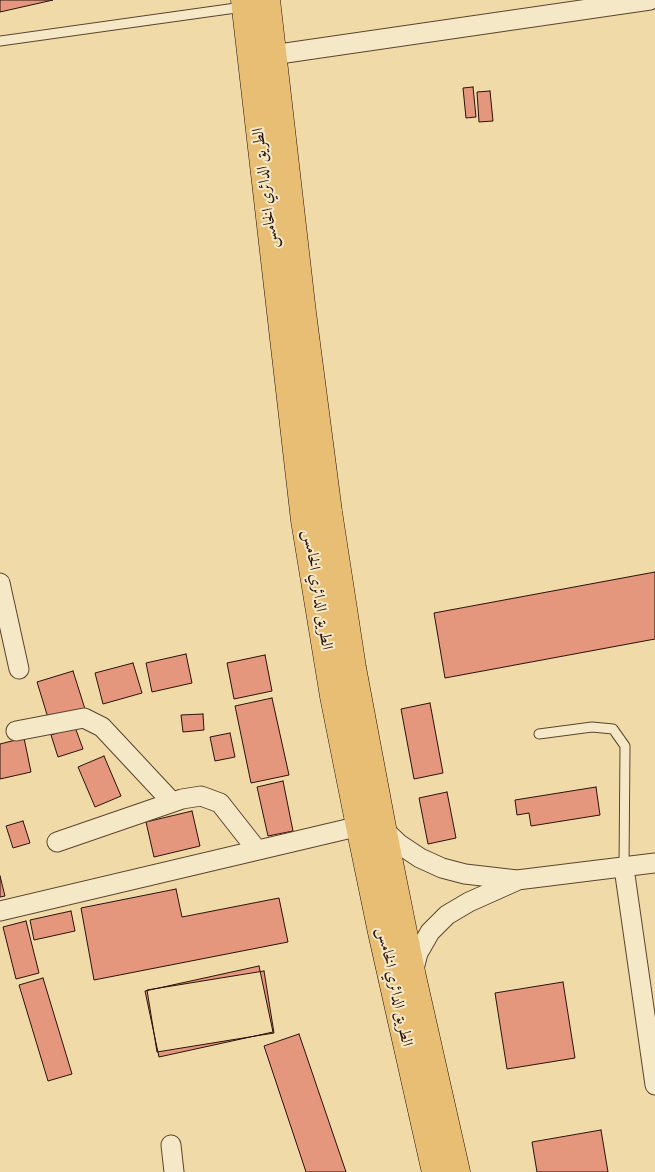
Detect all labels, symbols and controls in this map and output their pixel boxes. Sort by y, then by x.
street label: الطريق الدائري الخامس [249,127,283,249]
street label: الطريق الدائري الخامس [298,529,336,651]
street label: الطريق الدائري الخامس [372,926,416,1048]

